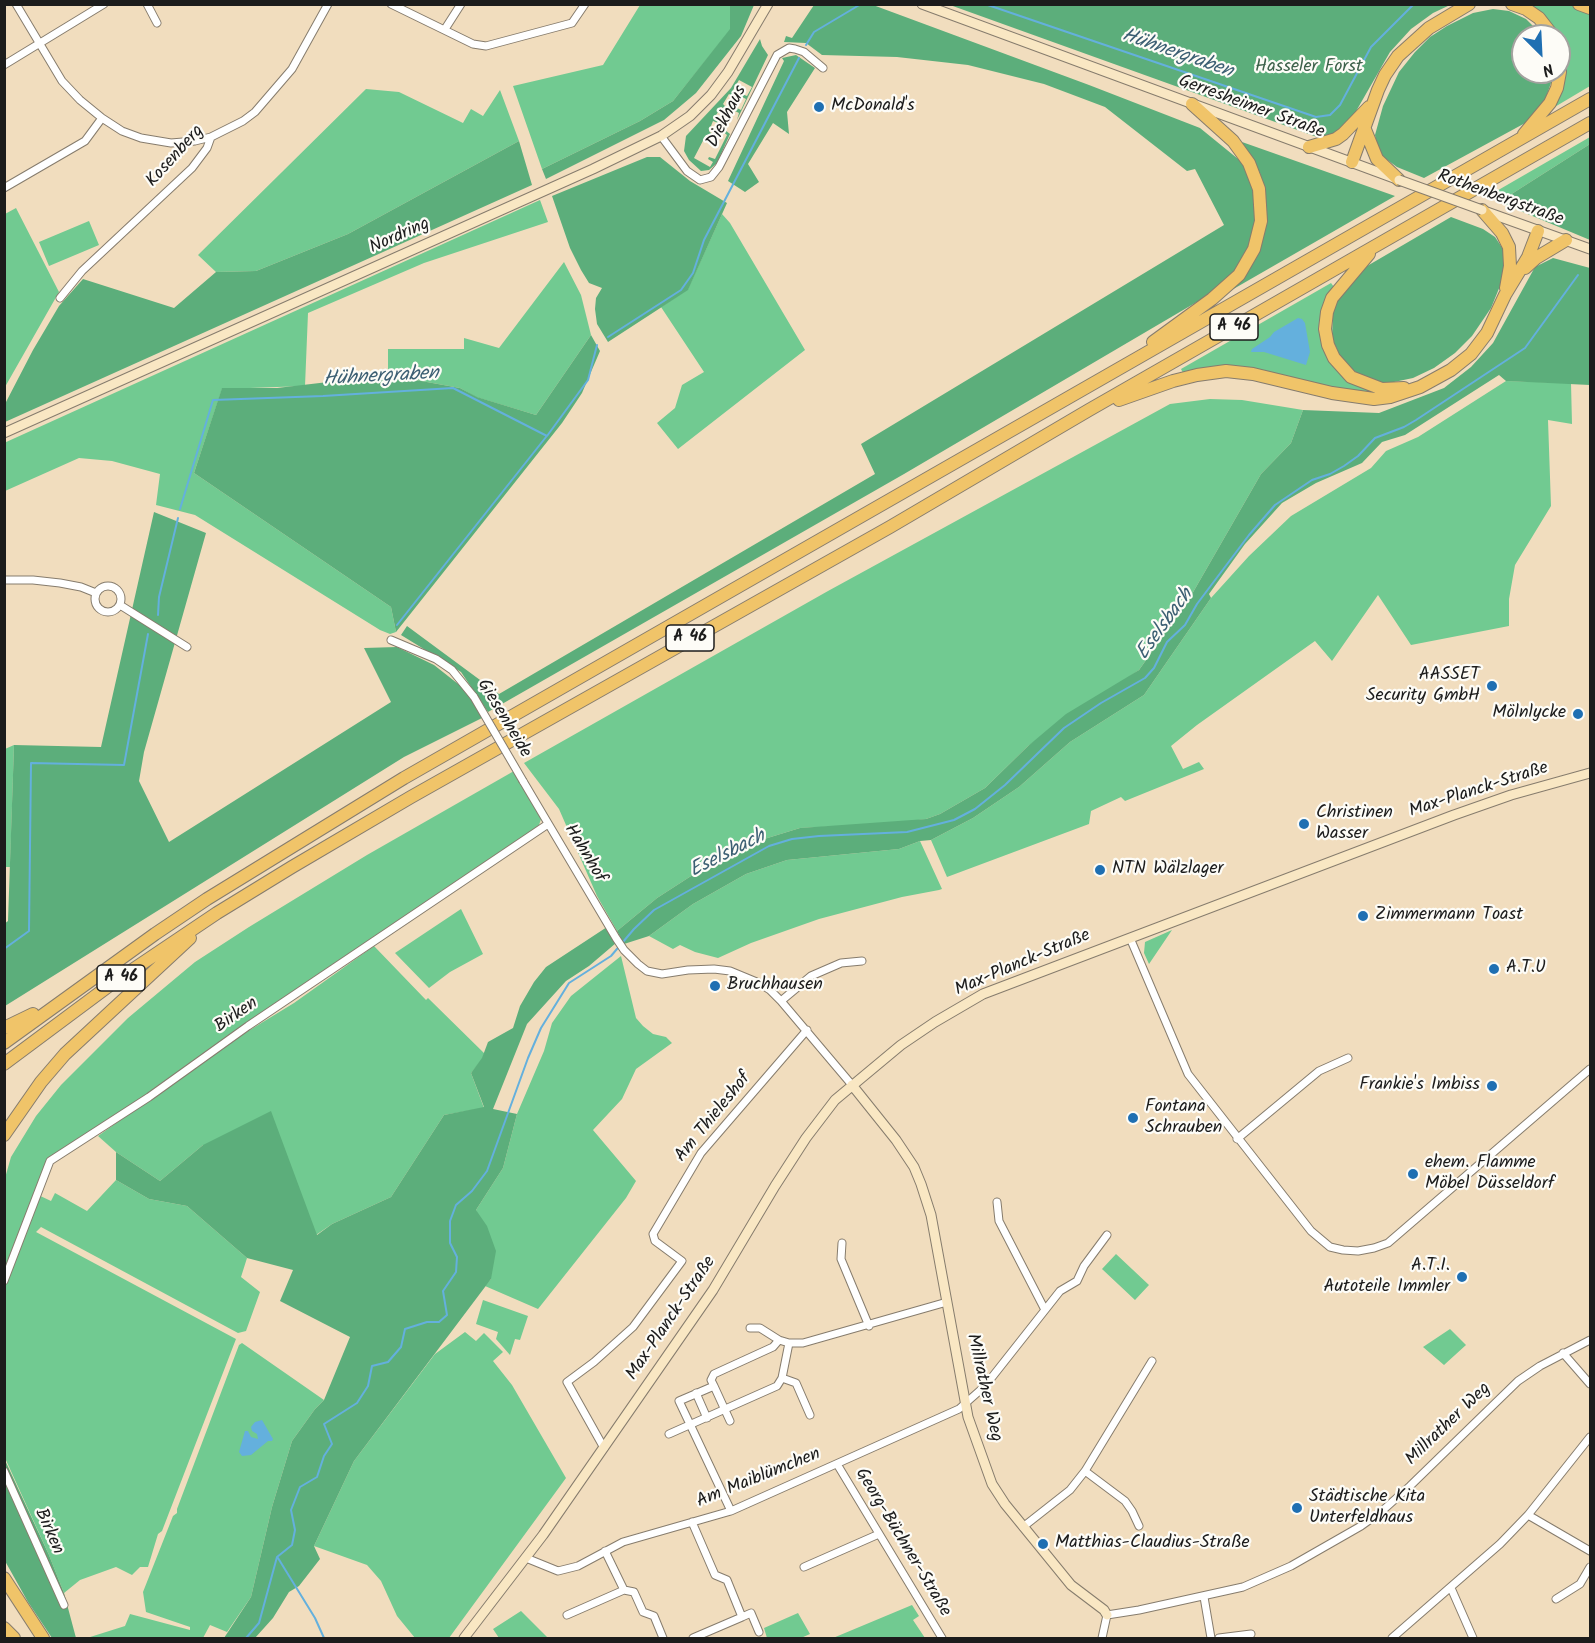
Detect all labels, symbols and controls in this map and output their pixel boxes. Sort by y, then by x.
north arrow [1511,24,1571,84]
water label: Hühnergraben [1118,25,1236,85]
text: N [1538,56,1557,83]
park label: Hasseler Forst [1255,57,1363,79]
street label: Gerresheimer Straße [1175,72,1327,144]
street label: Diekhaus [703,82,753,152]
place label: McDonald's [831,96,915,118]
marker: McDonald's [812,100,826,114]
street label: Kosenberg [142,121,210,193]
street label: Rothenbergstraße [1434,166,1566,232]
street label: Nordring [367,214,433,260]
road number: A 46 [1210,314,1258,340]
water label: Hühnergraben [323,363,439,393]
water label: Eselsbach [1132,585,1200,665]
road number: A 46 [666,625,714,651]
place label: AASSET Security GmbH [1366,665,1480,708]
street label: Giesenheide [471,676,535,762]
marker: AASSET Security GmbH [1485,679,1499,693]
place label: Mölnlycke [1492,703,1566,725]
marker: Mölnlycke [1571,707,1585,721]
street label: Max-Planck-Straße [1407,758,1551,824]
place label: Christinen Wasser [1316,803,1393,846]
marker: Christinen Wasser [1297,817,1311,831]
street label: Hahnhof [558,821,610,887]
water label: Eselsbach [686,826,770,884]
place label: NTN Wälzlager [1112,859,1224,881]
marker: NTN Wälzlager [1093,863,1107,877]
place label: Zimmermann Toast [1375,905,1523,927]
marker: Zimmermann Toast [1356,909,1370,923]
street label: Max-Planck-Straße [952,926,1094,1002]
place label: A.T.U [1506,958,1546,980]
marker: A.T.U [1487,962,1501,976]
road number: A 46 [97,965,145,991]
place label: Bruchhausen [727,975,823,997]
marker: Bruchhausen [708,979,722,993]
street label: Birken [211,993,263,1039]
street label: Am Thieleshof [671,1069,757,1167]
place label: Frankie's Imbiss [1359,1075,1480,1097]
marker: Frankie's Imbiss [1485,1079,1499,1093]
place label: Fontana Schrauben [1145,1097,1222,1140]
marker: Fontana Schrauben [1126,1111,1140,1125]
place label: ehem. Flamme Möbel Düsseldorf [1425,1153,1554,1196]
marker: ehem. Flamme Möbel Düsseldorf [1406,1167,1420,1181]
street label: Max-Planck-Straße [622,1253,722,1385]
place label: A.T.I. Autoteile Immler [1323,1256,1450,1298]
marker: A.T.I. Autoteile Immler [1455,1270,1469,1284]
street label: Millrather Weg [960,1332,1006,1444]
street label: Millrather Weg [1402,1379,1496,1471]
street label: Am Maiblümchen [694,1444,824,1514]
street label: Georg-Büchner-Straße [849,1465,955,1621]
place label: Städtische Kita Unterfeldhaus [1309,1487,1425,1530]
marker: Städtische Kita Unterfeldhaus [1290,1501,1304,1515]
street label: Birken [28,1506,68,1558]
place label: Matthias-Claudius-Straße [1055,1533,1250,1555]
marker: Matthias-Claudius-Straße [1036,1537,1050,1551]

